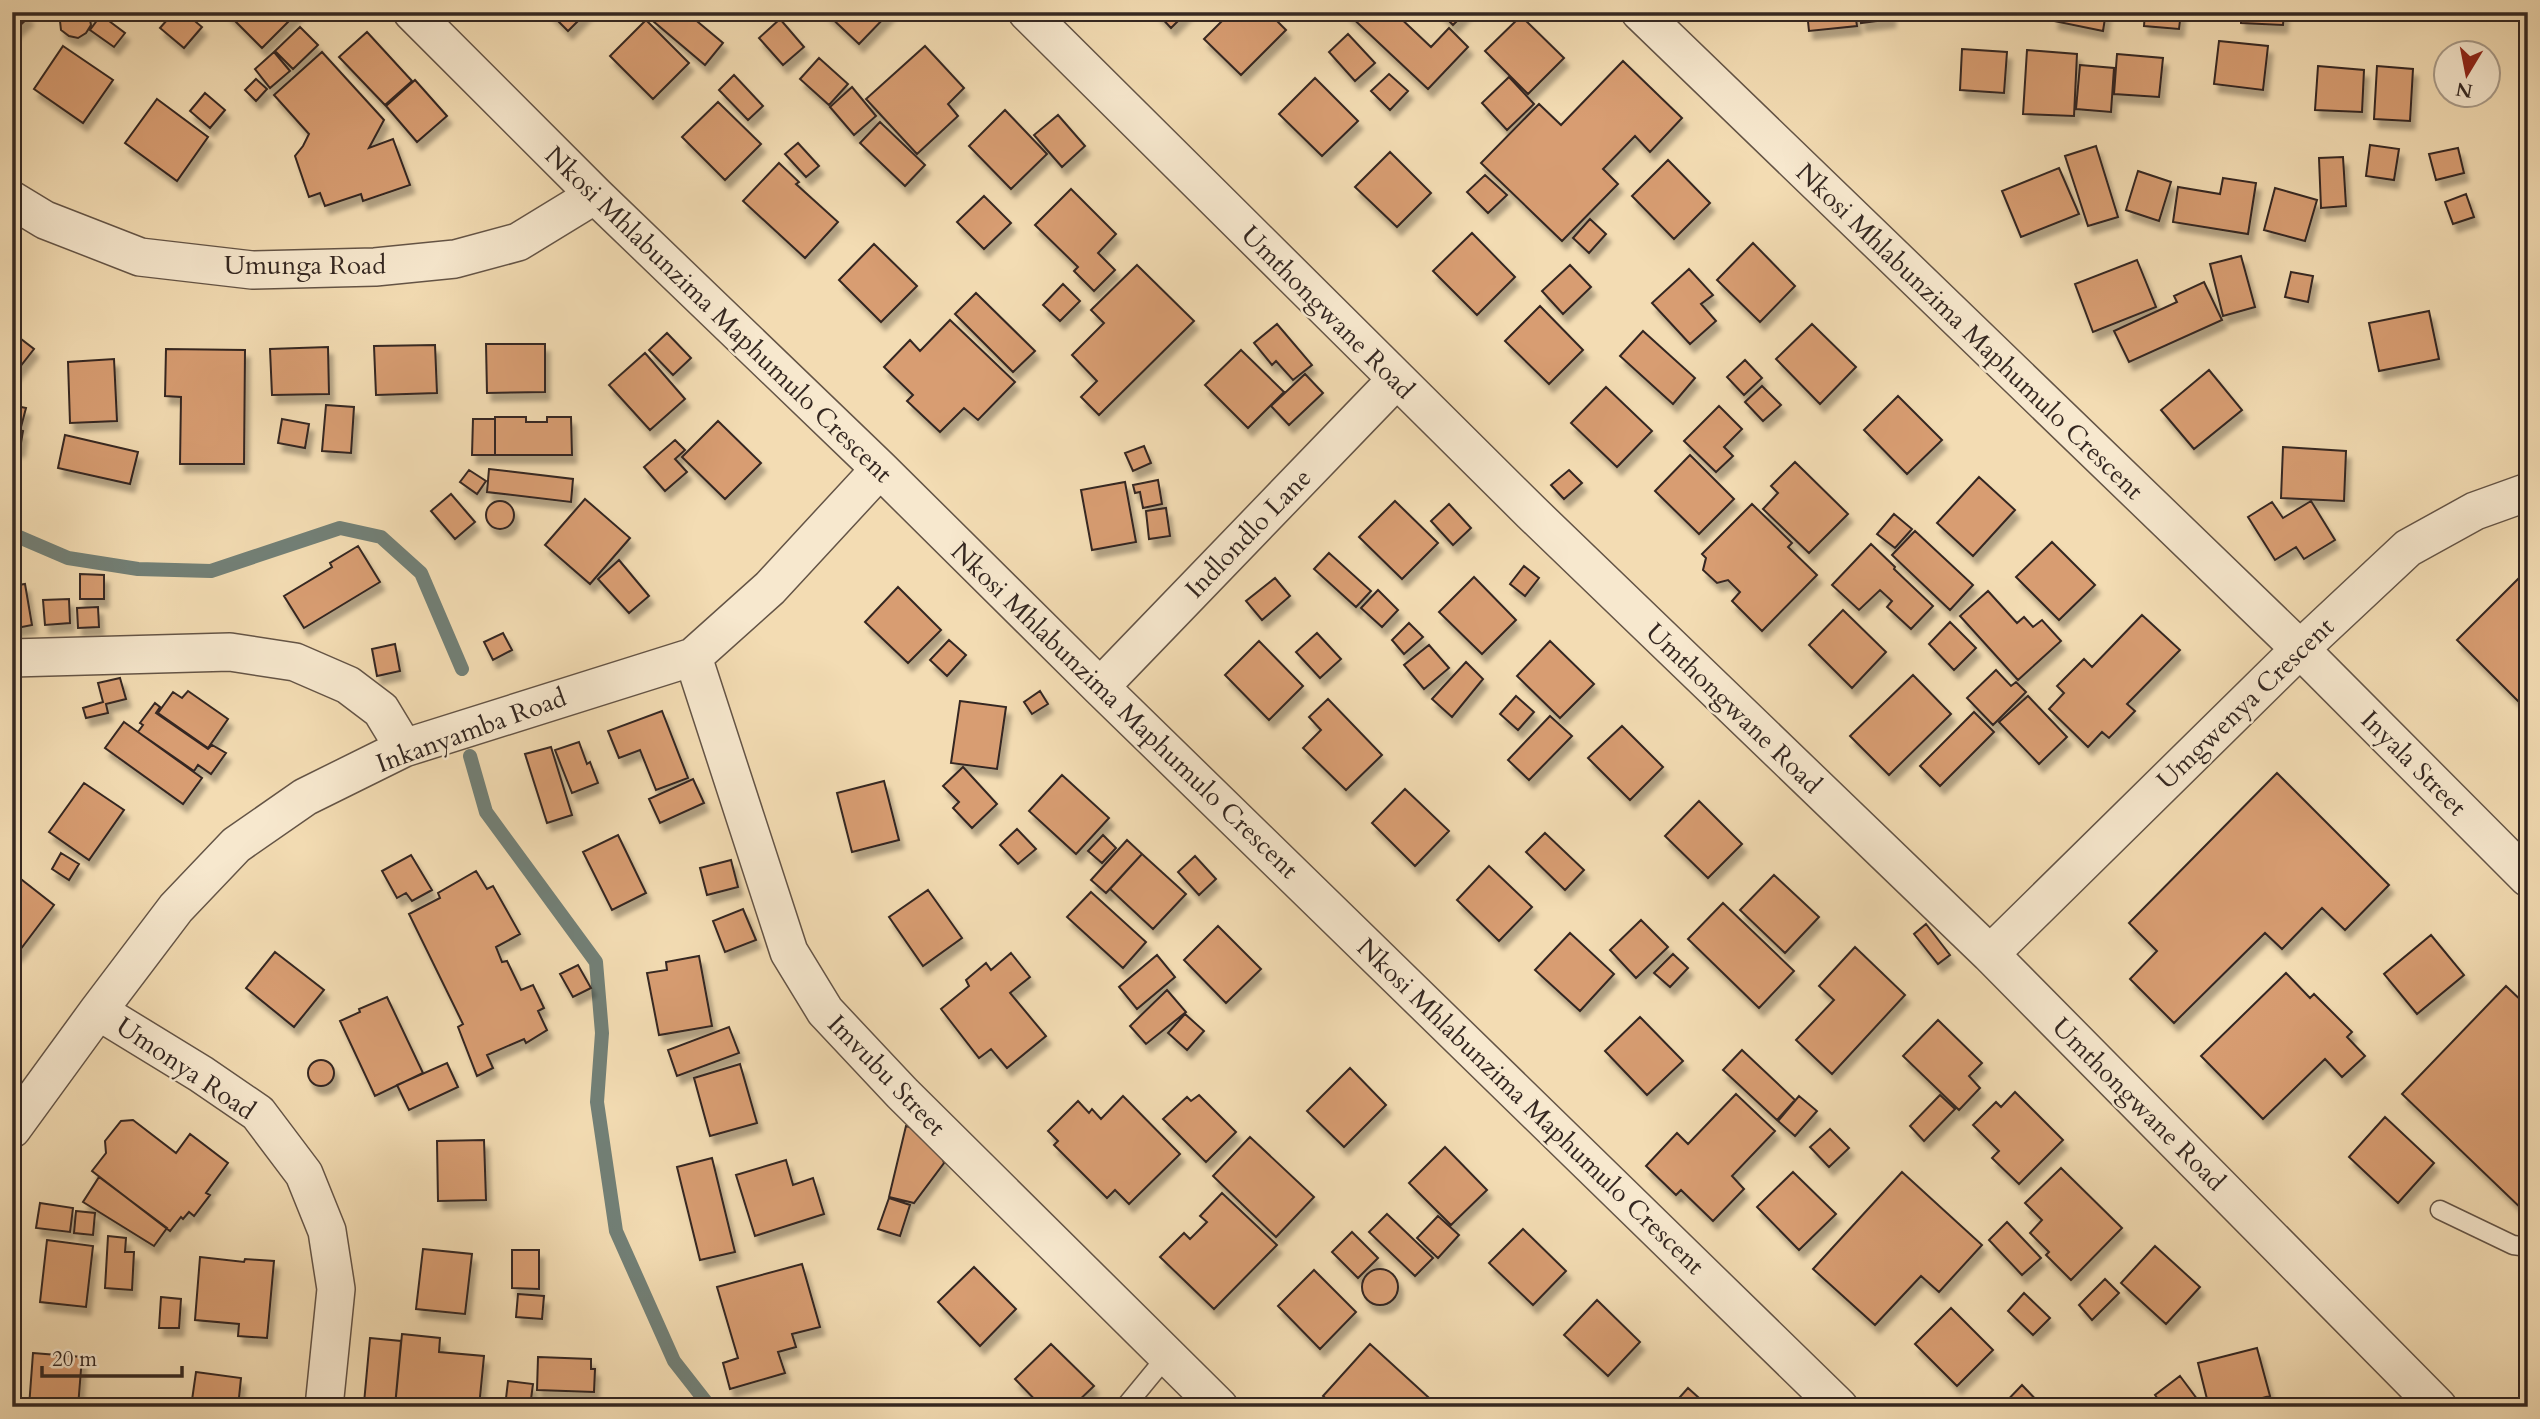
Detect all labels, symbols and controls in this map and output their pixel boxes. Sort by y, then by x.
north arrow [2432,38,2502,108]
text: N [2453,75,2475,104]
street label: Nkosi Mhlabunzima Maphumulo Crescent [537,138,900,490]
street label: Nkosi Mhlabunzima Maphumulo Crescent [1788,155,2151,507]
street label: Umthongwane Road [1233,218,1422,407]
street label: Umunga Road [224,248,386,283]
street label: Indlondlo Lane [1177,461,1319,606]
street label: Nkosi Mhlabunzima Maphumulo Crescent [943,534,1306,886]
street label: Umgwenya Crescent [2149,610,2342,797]
street label: Umthongwane Road [1638,615,1829,802]
street label: Inkanyamba Road [371,680,571,781]
street label: Inyala Street [2353,703,2474,824]
street label: Nkosi Mhlabunzima Maphumulo Crescent [1349,930,1712,1282]
street label: Imvubu Street [820,1007,953,1144]
street label: Umonya Road [109,1009,262,1128]
street label: Umthongwane Road [2044,1010,2233,1199]
scale bar [42,1335,182,1379]
text: 20 m [52,1345,97,1374]

